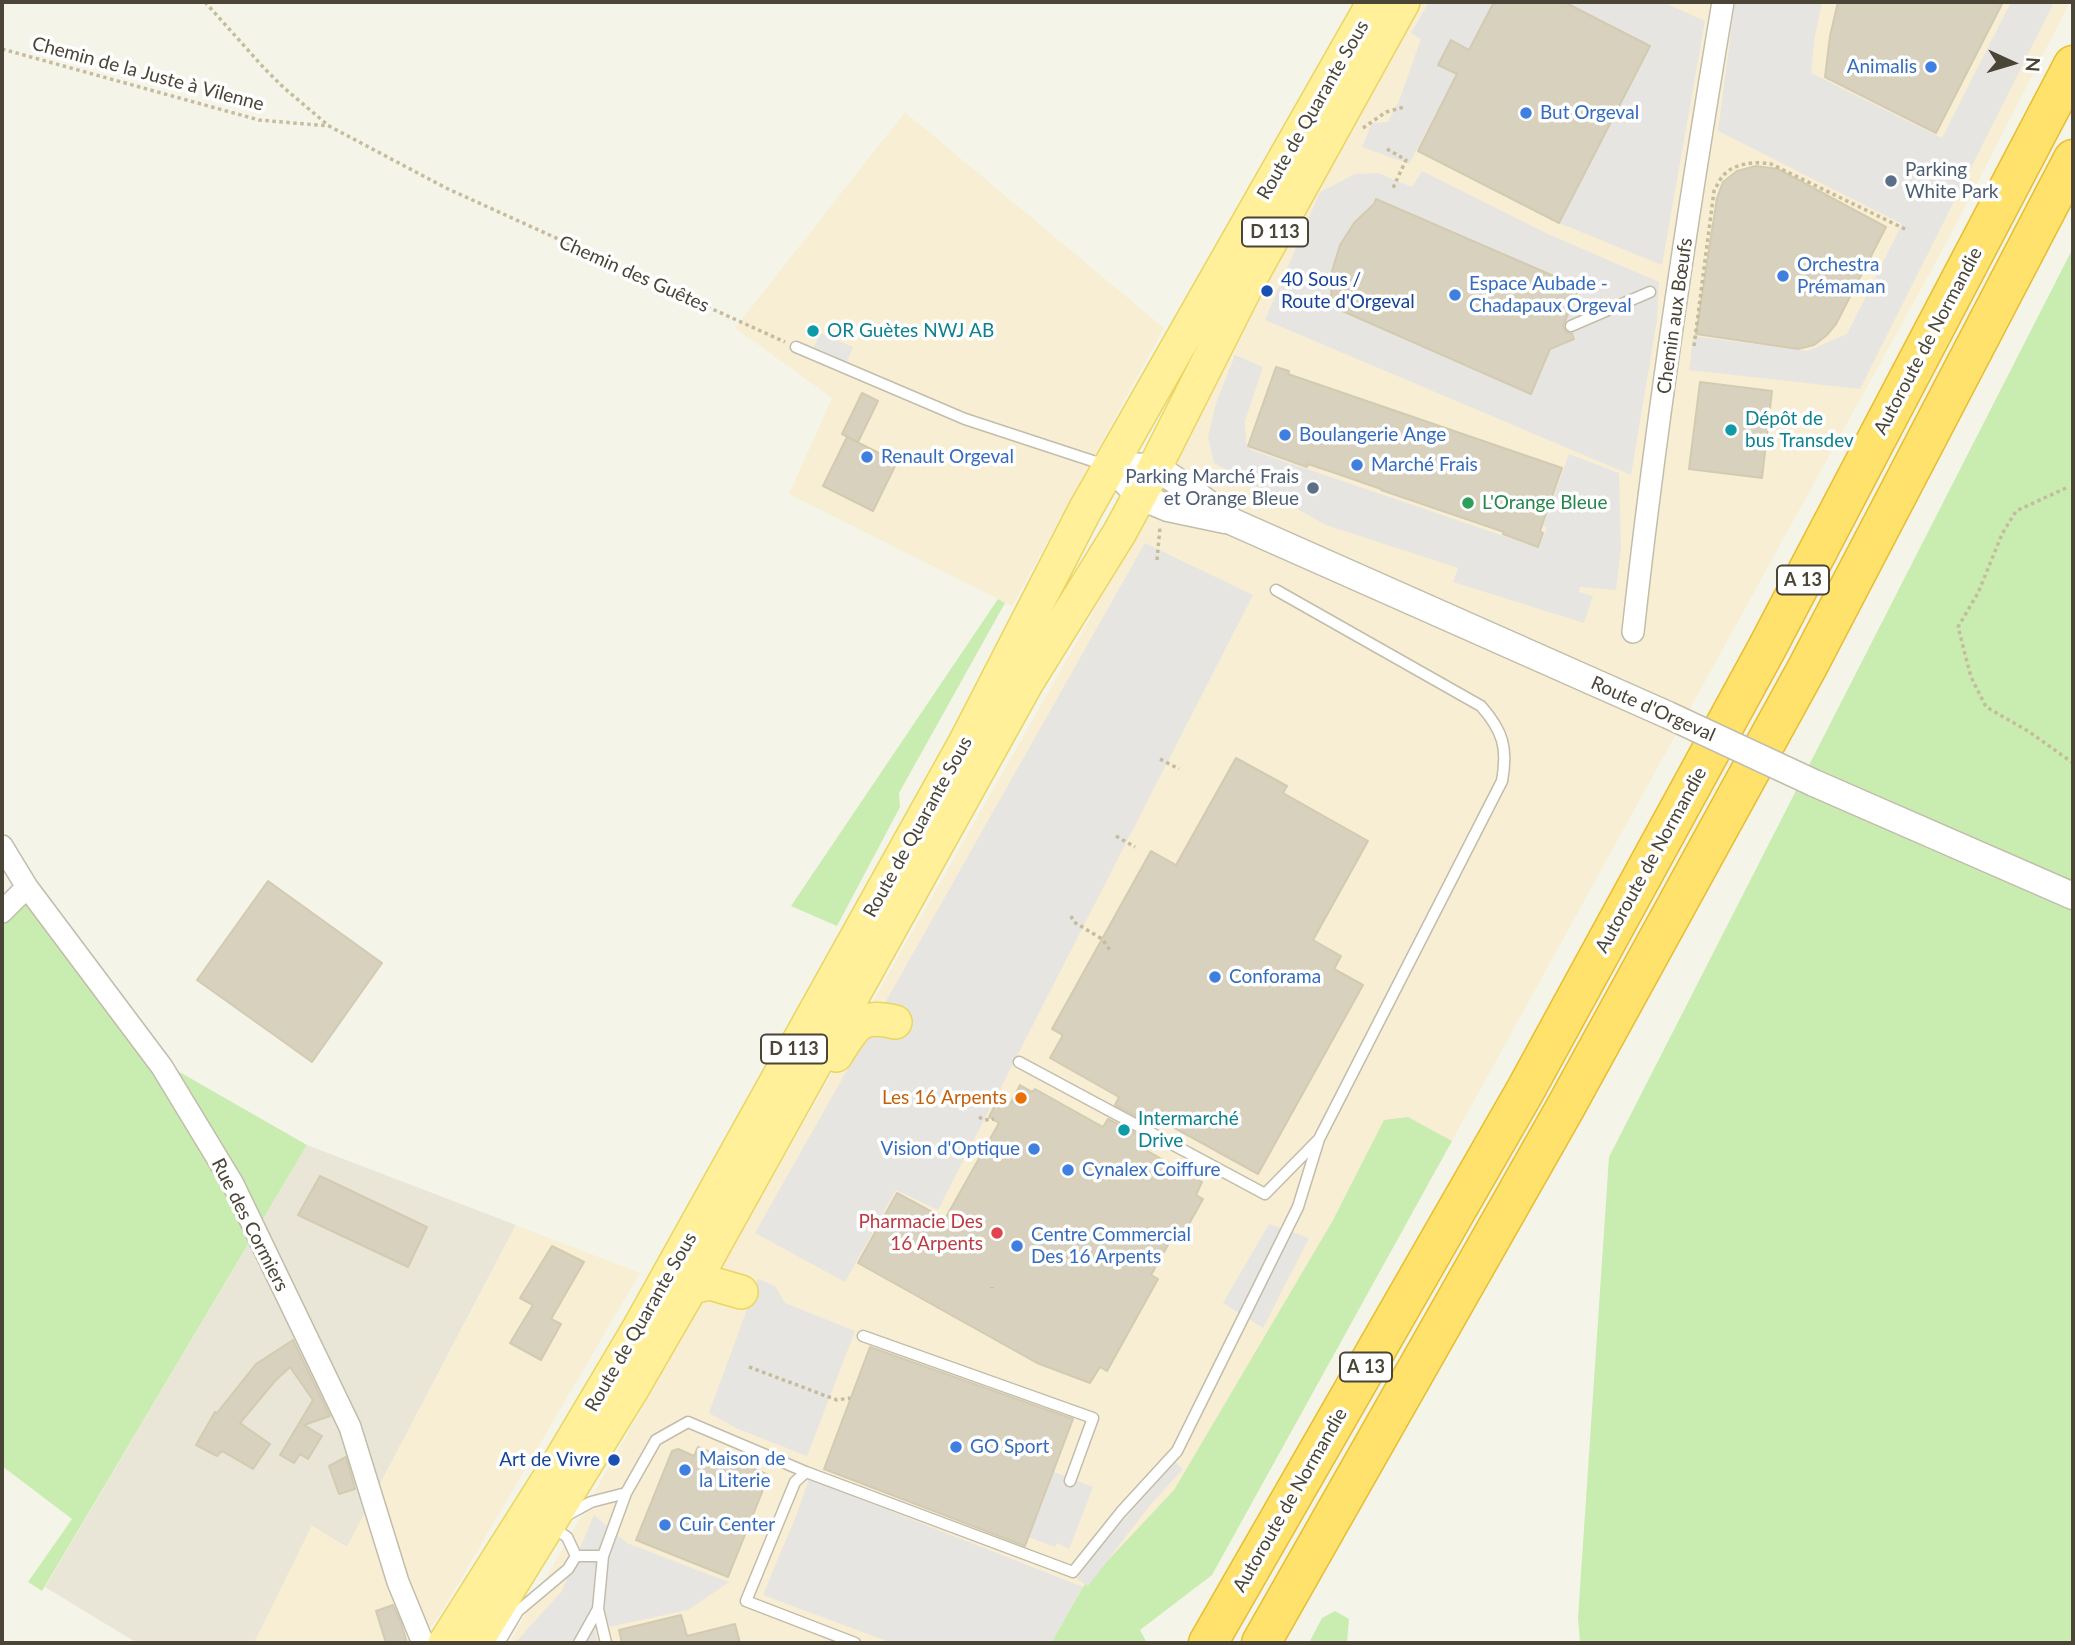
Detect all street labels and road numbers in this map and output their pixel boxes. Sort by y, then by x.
street label: Route de Quarante Sous [1252,16,1374,204]
street label: Chemin de la Juste à Vilenne [30,32,266,116]
road number: D 113 [1242,218,1308,246]
street label: Chemin des Guêtes [555,231,713,317]
street label: Chemin aux Bœufs [1653,236,1697,396]
street label: Autoroute de Normandie [1869,244,1987,438]
road number: A 13 [1777,566,1829,594]
street label: Route d'Orgeval [1587,671,1719,747]
street label: Route de Quarante Sous [859,733,977,921]
street label: Autoroute de Normandie [1590,763,1712,957]
road number: D 113 [761,1034,827,1064]
street label: Rue des Cormiers [207,1155,293,1295]
street label: Route de Quarante Sous [580,1228,702,1416]
road number: A 13 [1340,1352,1392,1382]
street label: Autoroute de Normandie [1228,1404,1352,1596]

